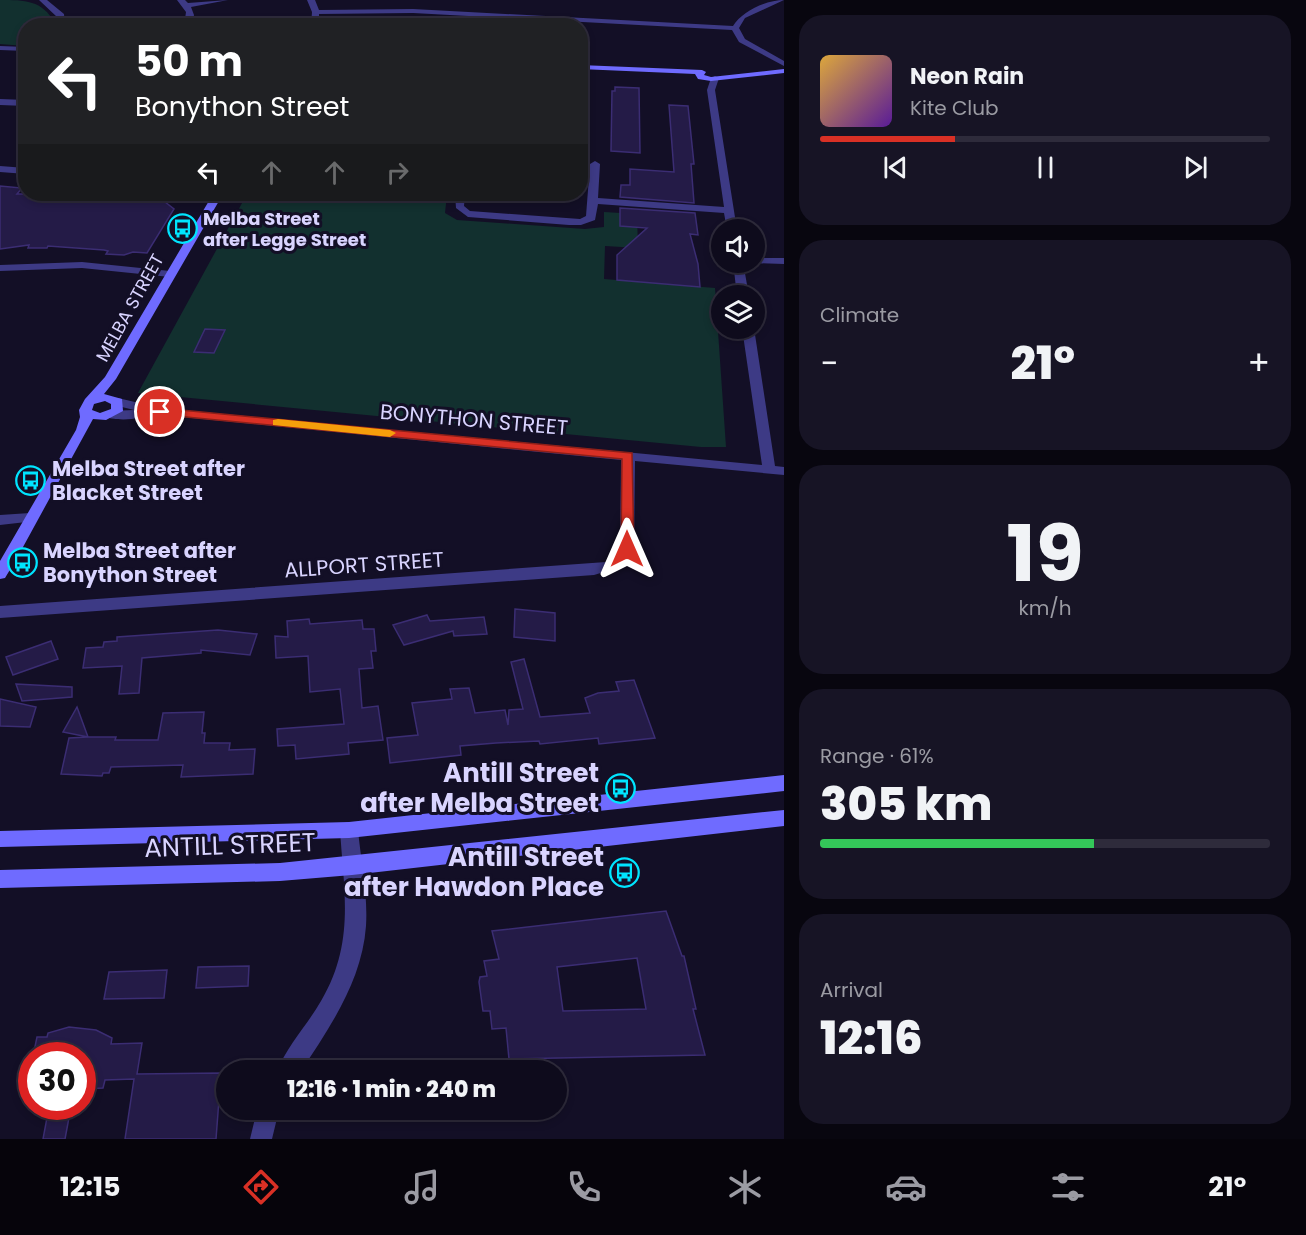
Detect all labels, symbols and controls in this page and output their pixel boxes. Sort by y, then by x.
text: 50 m [135,32,243,91]
icon: left [36,42,114,120]
text: Neon Rain [910,61,1024,92]
text: Bonython Street [135,88,349,125]
text: Kite Club [910,94,999,122]
icon: previous [879,151,912,184]
icon: pause [1029,151,1062,184]
icon: next [1179,151,1212,184]
icon: left [192,156,225,189]
icon: ahead [255,156,288,189]
icon: ahead [318,156,351,189]
icon: right [381,156,414,189]
place label: Melba Street after Legge Street [203,206,366,252]
bus stop icon: Melba Street after Legge Street [166,213,198,245]
map controls [711,219,765,339]
button: sound [711,219,765,273]
street label: MELBA STREET [90,249,170,366]
button: layers [711,285,765,339]
text: Climate [820,301,899,329]
text: 21° [1011,332,1075,395]
text: − [820,340,838,387]
text: + [1247,340,1270,387]
pin [134,386,185,437]
icon: arrive [143,395,176,428]
street label: BONYTHON STREET [379,397,569,442]
place label: Melba Street after Blacket Street [52,454,245,507]
bus stop icon: Melba Street after Blacket Street [15,465,47,497]
text: 19 [1006,499,1084,608]
position arrow [595,517,659,581]
place label: Melba Street after Bonython Street [43,536,236,589]
street label: ALLPORT STREET [283,544,445,585]
bus stop icon: Melba Street after Bonython Street [6,547,38,579]
text: km/h [1018,594,1072,622]
text: Range · 61% [820,742,934,770]
place label: Antill Street after Melba Street [360,755,599,821]
bus stop icon: Antill Street after Melba Street [604,772,636,804]
text: 305 km [820,773,992,836]
street label: ANTILL STREET [144,824,316,866]
place label: Antill Street after Hawdon Place [344,839,604,905]
bus stop icon: Antill Street after Hawdon Place [609,856,641,888]
text: Arrival [820,976,883,1004]
text: 12:16 [820,1007,923,1070]
speed limit sign: 30 [18,1042,96,1120]
text: 12:16 · 1 min · 240 m [287,1074,496,1105]
icon: directions [240,1166,282,1208]
icon: music [401,1166,443,1208]
icon: phone [563,1166,605,1208]
icon: climate [724,1166,766,1208]
icon: car [885,1166,927,1208]
icon: filters [1047,1166,1089,1208]
text: 12:15 [60,1168,121,1205]
text: 21° [1208,1168,1246,1205]

